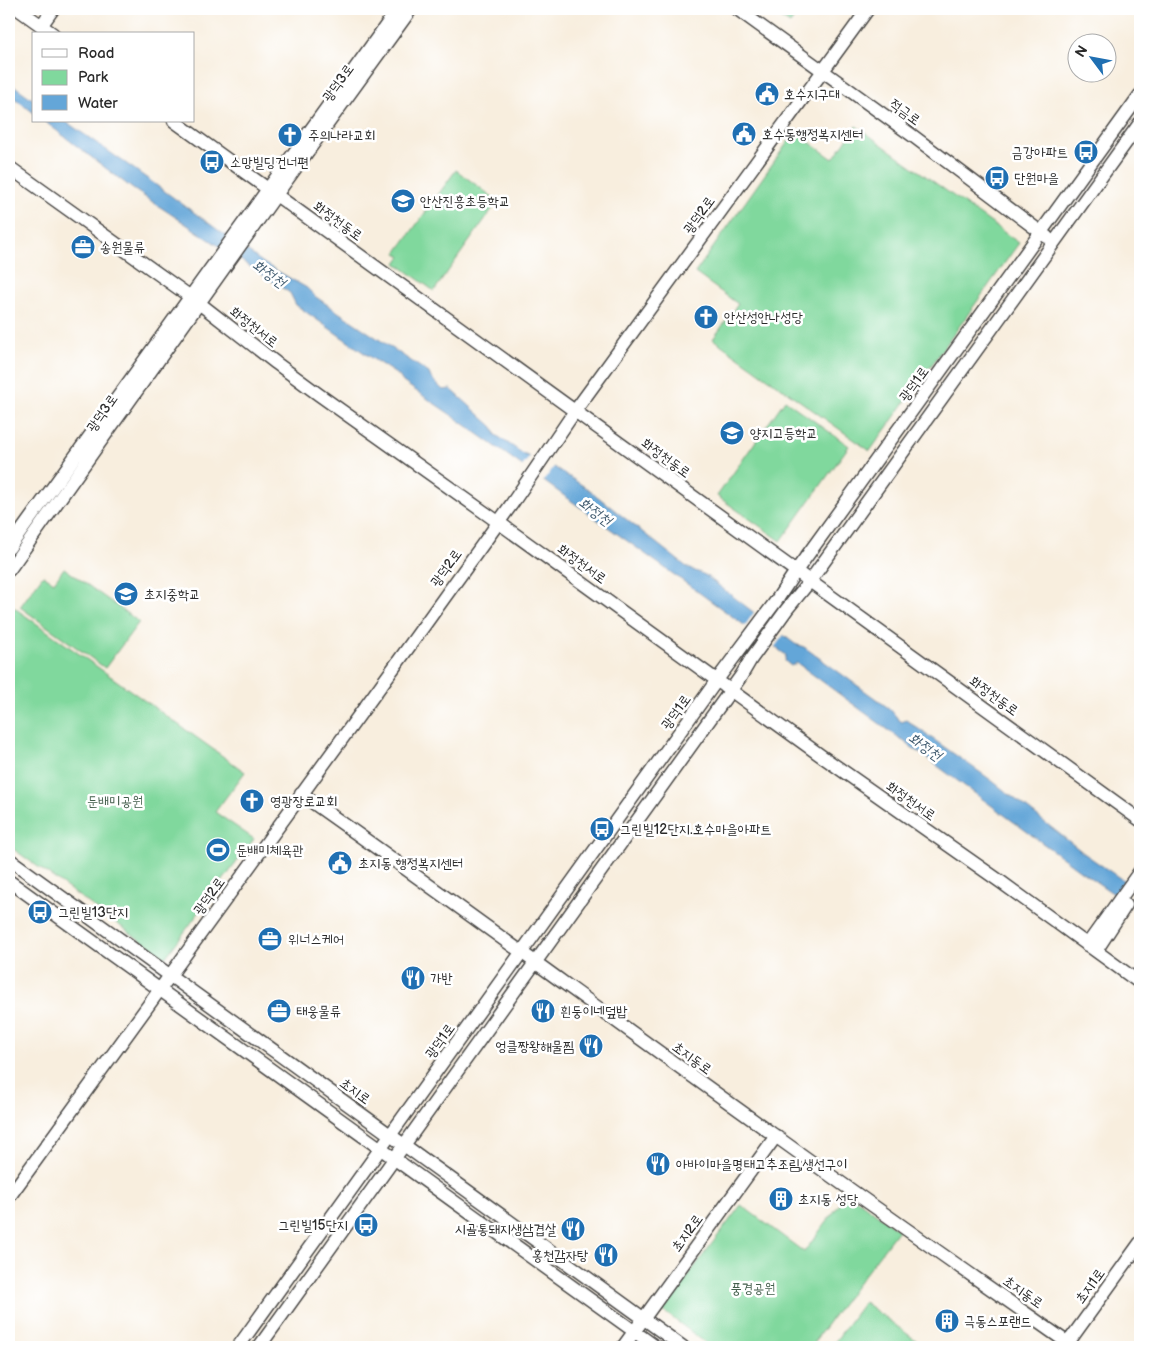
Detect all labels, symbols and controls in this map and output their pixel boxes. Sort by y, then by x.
legend [32,32,195,122]
north arrow [1066,32,1116,82]
text: N [1071,42,1091,60]
text: Road [78,44,114,63]
street label: 광덕3로 [319,61,357,105]
text: Park [78,68,109,87]
public building icon: 호수지구대 [754,81,780,107]
place label: 호수지구대 [784,86,840,103]
text: Water [78,94,118,113]
street label: 적금로 [886,95,924,129]
public building icon: 호수동행정복지센터 [731,121,757,147]
church icon: 주의나라교회 [277,122,303,148]
place label: 호수동행정복지센터 [762,126,863,143]
place label: 주의나라교회 [308,127,376,144]
bus stop icon: 금강아파트 [1073,139,1099,165]
place label: 금강아파트 [1012,144,1068,161]
bus stop icon: 소망빌딩건너편 [199,149,225,175]
place label: 소망빌딩건너편 [230,154,309,171]
bus stop icon: 단원마을 [984,165,1010,191]
place label: 단원마을 [1014,170,1059,187]
school or university icon: 안산진흥초등학교 [390,188,416,214]
place label: 안산진흥초등학교 [420,193,510,210]
street label: 광덕2로 [680,193,718,237]
street label: 화정천동로 [310,198,366,244]
office icon: 송원물류 [70,234,96,260]
place label: 송원물류 [100,239,145,256]
water label: 화정천 [249,256,291,293]
street label: 화정천서로 [227,303,281,351]
church icon: 안산성안나성당 [693,304,719,330]
place label: 안산성안나성당 [724,309,804,326]
street label: 광덕1로 [896,363,932,405]
street label: 광덕3로 [83,391,121,435]
school or university icon: 양지고등학교 [719,420,745,446]
place label: 양지고등학교 [750,425,818,442]
street label: 화정천동로 [638,435,694,481]
water label: 화정천 [575,494,617,531]
street label: 화정천서로 [554,541,610,587]
street label: 광덕2로 [427,546,465,590]
school or university icon: 초지중학교 [113,581,139,607]
place label: 초지중학교 [144,586,200,603]
street label: 화정천동로 [966,673,1022,719]
street label: 광덕1로 [658,691,694,733]
water label: 화정천 [905,729,947,766]
street label: 화정천서로 [883,778,939,824]
church icon: 영광장로교회 [239,788,265,814]
park label: 둔배미공원 [87,793,143,810]
place label: 영광장로교회 [270,793,338,810]
bus stop icon: 그린빌12단지.호수마을아파트 [589,816,615,842]
place label: 그린빌12단지.호수마을아파트 [620,821,772,838]
sports icon: 둔배미체육관 [205,837,231,863]
place label: 둔배미체육관 [236,842,304,859]
public building icon: 초지동 행정복지센터 [327,850,353,876]
place label: 초지동 행정복지센터 [358,855,463,872]
street label: 광덕2로 [190,874,228,918]
bus stop icon: 그린빌13단지 [27,899,53,925]
place label: 그린빌13단지 [58,904,128,921]
office icon: 위너스케어 [257,926,283,952]
place label: 위너스케어 [288,931,344,948]
restaurant icon: 가반 [400,965,426,991]
place label: 가반 [430,970,453,987]
office icon: 태웅물류 [266,998,292,1024]
restaurant icon: 흰둥이네덮밥 [530,998,556,1024]
place label: 태웅물류 [296,1003,341,1020]
place label: 흰둥이네덮밥 [560,1003,628,1020]
street label: 광덕1로 [422,1020,458,1062]
restaurant icon: 엉클짱왕해물찜 [578,1033,604,1059]
place label: 엉클짱왕해물찜 [495,1038,574,1055]
street label: 초지동로 [669,1038,715,1078]
street label: 초지로 [336,1074,374,1108]
restaurant icon: 아바이마을명태고추조림,생선구이 [645,1151,671,1177]
place label: 아바이마을명태고추조림,생선구이 [676,1156,848,1173]
building icon: 초지동 성당 [768,1186,794,1212]
place label: 초지동 성당 [798,1191,859,1208]
street label: 초지2로 [668,1211,706,1255]
bus stop icon: 그린빌15단지 [353,1212,379,1238]
restaurant icon: 시골통돼지생삼겹살 [560,1216,586,1242]
place label: 그린빌15단지 [278,1217,348,1234]
place label: 시골통돼지생삼겹살 [455,1221,557,1238]
restaurant icon: 홍천감자탕 [593,1242,619,1268]
place label: 홍천감자탕 [532,1247,589,1264]
street label: 초지1로 [1072,1265,1108,1307]
street label: 초지동로 [1000,1272,1046,1312]
park label: 풍경공원 [730,1280,776,1297]
building icon: 극동스포랜드 [934,1308,960,1334]
place label: 극동스포랜드 [964,1313,1032,1330]

